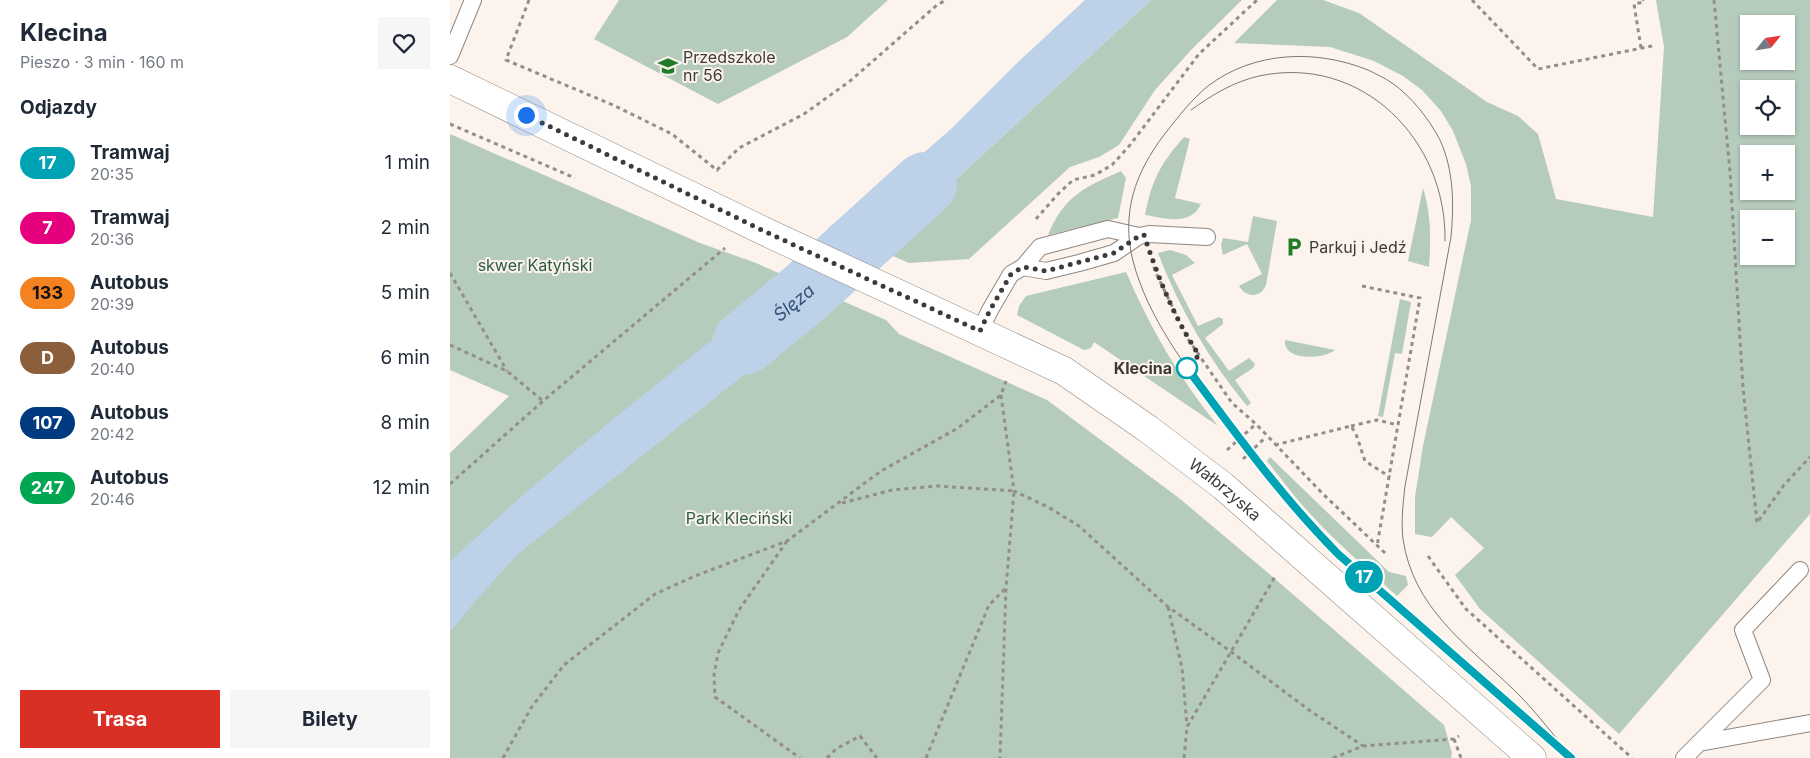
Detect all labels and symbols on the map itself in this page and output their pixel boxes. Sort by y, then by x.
north arrow [1740,15,1795,70]
place label: Przedszkole nr 56 [683,47,775,85]
school or university icon: Przedszkole nr 56 [657,55,679,77]
your location [514,103,539,128]
parking icon: Parkuj i Jedź [1283,236,1305,258]
place label: Parkuj i Jedź [1309,237,1407,257]
park label: skwer Katyński [478,255,592,275]
water label: Ślęza [768,279,818,325]
marker: Klecina [1176,357,1198,379]
place label: Klecina [1114,358,1172,378]
street label: Wałbrzyska [1185,454,1265,525]
park label: Park Kleciński [686,508,792,528]
line badge: 17 [1342,561,1386,593]

